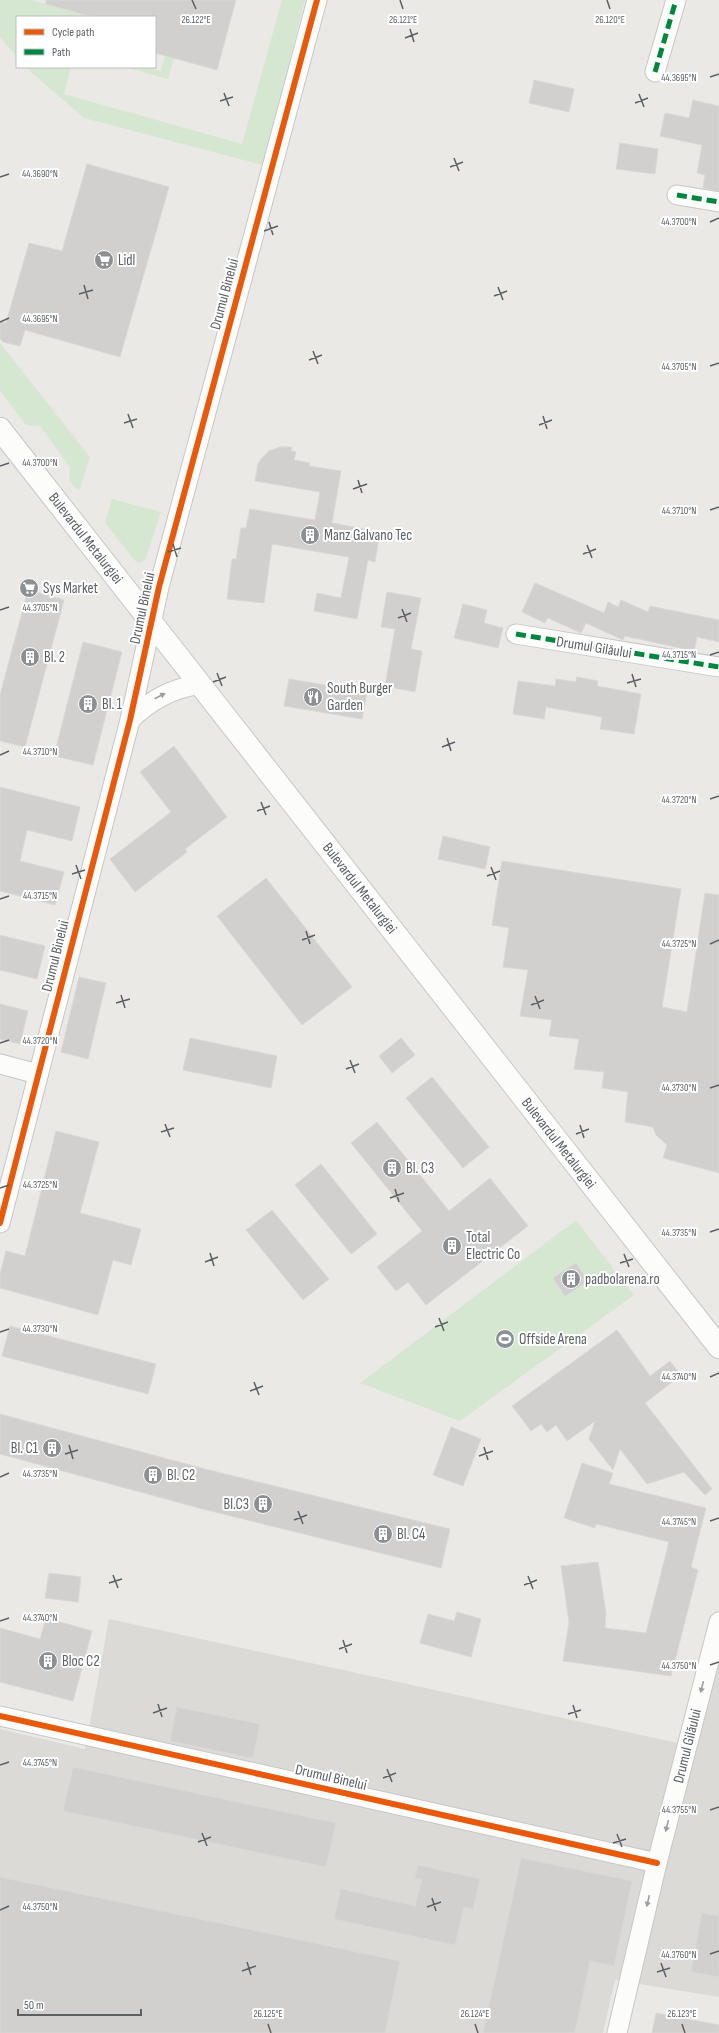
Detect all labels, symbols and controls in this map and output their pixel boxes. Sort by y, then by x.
text: 26.122°E [181,14,211,26]
text: 26.121°E [389,14,417,26]
text: 26.120°E [595,14,625,26]
legend [16,16,156,68]
text: Cycle path [52,25,94,40]
text: Path [52,45,70,60]
text: 44.3695°N [661,72,697,84]
text: 44.3690°N [22,168,58,180]
text: 44.3700°N [661,216,697,228]
supermarket icon: Lidl [93,249,115,271]
place label: Lidl [118,251,135,270]
street label: Drumul Binelui [206,256,243,332]
text: 44.3695°N [22,313,58,325]
text: 44.3705°N [662,361,697,373]
text: 44.3700°N [22,457,58,469]
street label: Bulevardul Metalurgiei [44,489,127,588]
text: 44.3710°N [662,505,696,517]
building icon: Manz Galvano Tec [299,524,321,546]
place label: Manz Galvano Tec [324,526,412,545]
street label: Drumul Binelui [126,570,159,646]
supermarket icon: Sys Market [18,577,40,599]
place label: Sys Market [43,579,98,598]
text: 44.3705°N [23,602,58,614]
street label: Drumul Gilăului [555,632,633,663]
building icon: Bl. 2 [19,646,41,668]
place label: Bl. 2 [44,648,65,667]
text: 44.3715°N [662,649,696,661]
place label: South Burger Garden [327,679,393,715]
restaurant icon: South Burger Garden [302,686,324,708]
building icon: Bl. 1 [77,693,99,715]
one-way arrow [154,693,166,699]
place label: Bl. 1 [102,695,123,714]
text: 44.3710°N [23,746,57,758]
text: 44.3720°N [661,794,697,806]
street label: Bulevardul Metalurgiei [318,839,401,938]
text: 44.3715°N [23,890,57,902]
street label: Drumul Binelui [37,918,74,994]
text: 44.3725°N [662,938,696,950]
text: 44.3720°N [22,1035,58,1047]
text: 44.3730°N [661,1082,697,1094]
street label: Bulevardul Metalurgiei [517,1094,600,1193]
building icon: Bl. C3 [381,1157,403,1179]
place label: Bl. C3 [406,1159,434,1178]
text: 44.3725°N [23,1179,57,1191]
text: 44.3735°N [662,1227,696,1239]
place label: Total Electric Co [466,1228,520,1264]
building icon: Total Electric Co [441,1235,463,1257]
building icon: padbolarena.ro [560,1268,582,1290]
place label: padbolarena.ro [585,1270,660,1289]
text: 44.3730°N [22,1323,58,1335]
sports icon: Offside Arena [494,1328,516,1350]
place label: Offside Arena [519,1330,587,1349]
text: 44.3740°N [662,1371,696,1383]
building icon: Bl. C1 [41,1437,63,1459]
place label: Bl. C1 [11,1439,39,1458]
building icon: Bl. C2 [142,1464,164,1486]
place label: Bl. C2 [167,1466,195,1485]
text: 44.3735°N [23,1468,57,1480]
building icon: Bl.C3 [252,1493,274,1515]
place label: Bl.C3 [223,1495,249,1514]
text: 44.3745°N [662,1516,696,1528]
building icon: Bl. C4 [372,1523,394,1545]
place label: Bl. C4 [397,1525,425,1544]
text: 44.3740°N [23,1612,57,1624]
building icon: Bloc C2 [37,1650,59,1672]
place label: Bloc C2 [62,1652,100,1671]
text: 44.3750°N [661,1660,697,1672]
one-way arrow [699,1681,705,1693]
street label: Drumul Gilăului [669,1707,706,1785]
text: 44.3745°N [23,1757,57,1769]
street label: Drumul Binelui [293,1760,369,1795]
text: 44.3755°N [662,1804,696,1816]
one-way arrow [663,1820,669,1832]
one-way arrow [645,1895,651,1907]
text: 44.3750°N [22,1901,58,1913]
text: 44.3760°N [661,1949,697,1961]
scale bar [18,1991,141,2017]
text: 50 m [24,1998,44,2013]
text: 26.125°E [253,2008,283,2020]
text: 26.124°E [461,2008,489,2020]
text: 26.123°E [667,2008,697,2020]

